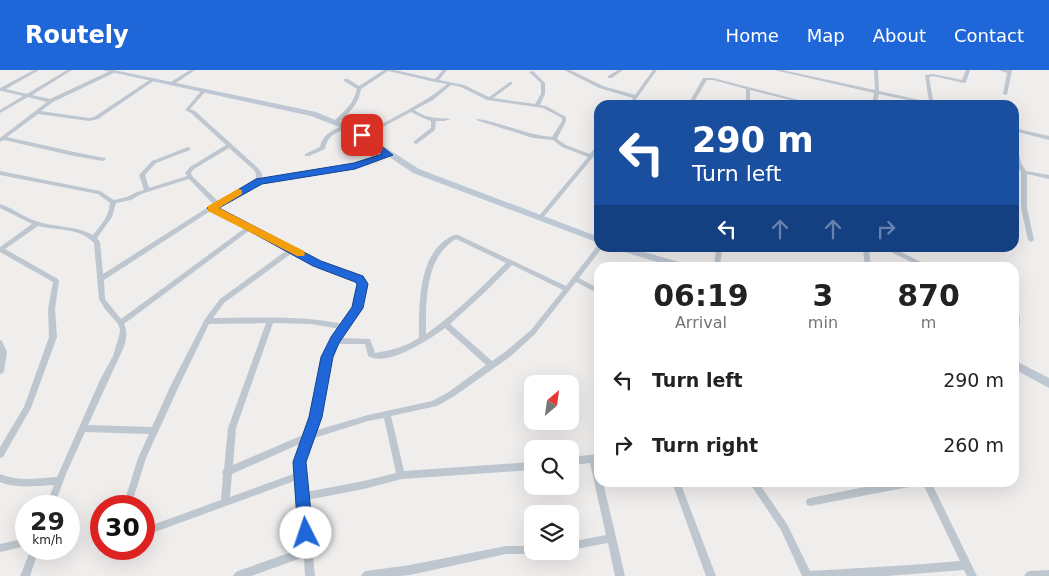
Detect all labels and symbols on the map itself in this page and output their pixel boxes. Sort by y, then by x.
pin [341,114,383,156]
north arrow [524,375,579,430]
speed limit sign: 30 [90,495,155,560]
position arrow [279,506,331,558]

